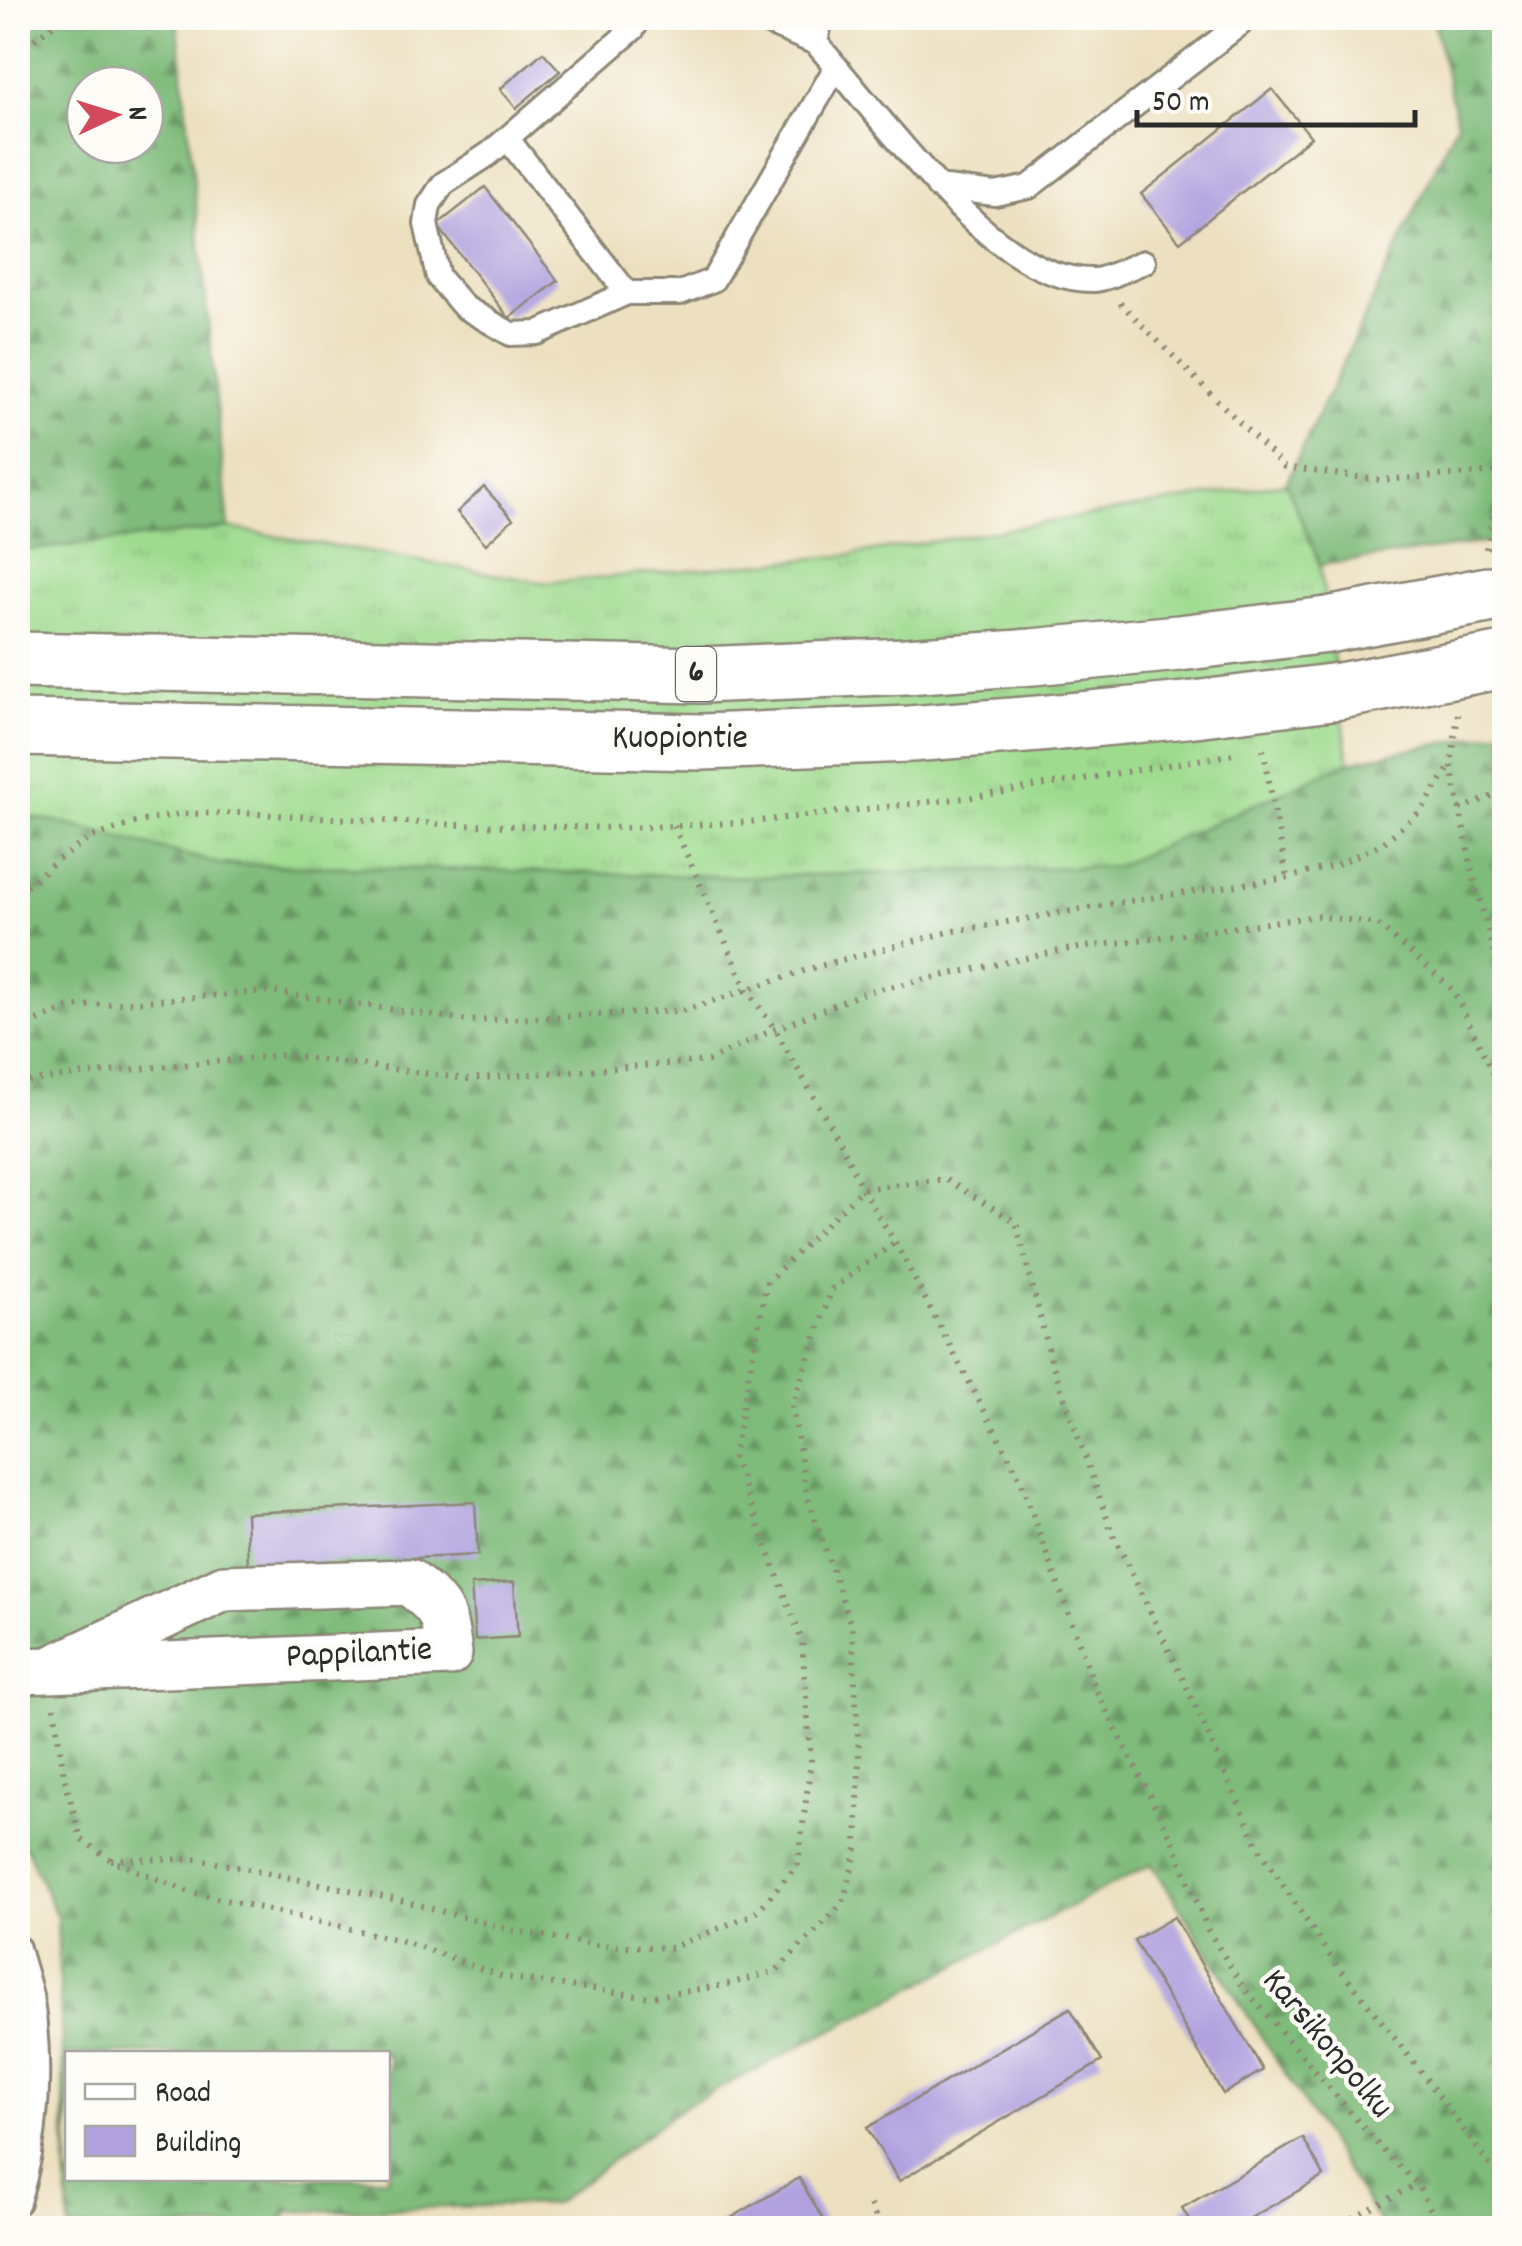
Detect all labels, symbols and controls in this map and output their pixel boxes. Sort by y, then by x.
north arrow [65,65,165,165]
scale bar [1137,65,1414,127]
text: 50 m [1152,83,1210,126]
text: N [115,105,155,122]
road number: 6 [676,647,716,701]
street label: Kuopiontie [612,715,748,765]
street label: Pappilantie [284,1626,434,1684]
street label: Karsikonpolku [1248,1959,1404,2131]
legend [65,2051,390,2181]
text: Road [155,2074,211,2117]
text: Building [155,2124,241,2167]

